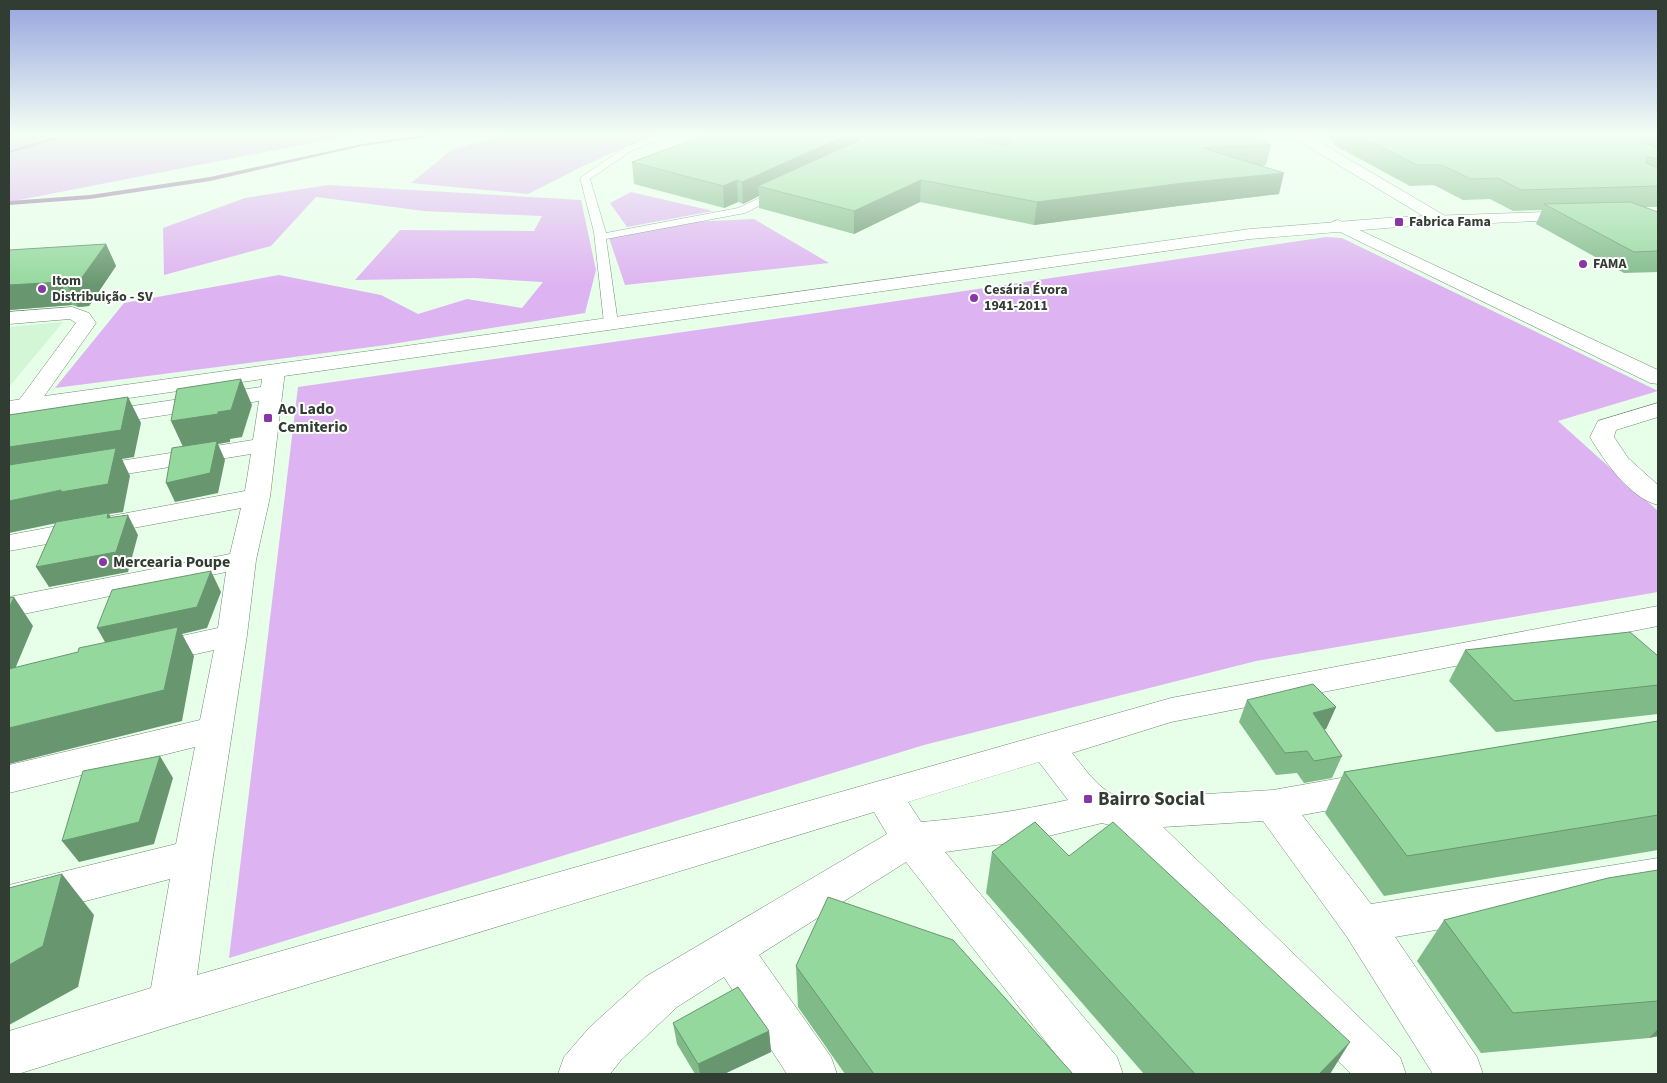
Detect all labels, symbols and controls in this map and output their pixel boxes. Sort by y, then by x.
place label: Fabrica Fama [1409,212,1491,232]
marker: Fabrica Fama [1393,216,1405,228]
place label: FAMA [1593,254,1627,274]
marker: FAMA [1577,258,1589,270]
place label: Itom Distribuição - SV [52,271,153,307]
place label: Cesária Évora 1941-2011 [984,280,1068,316]
marker: Itom Distribuição - SV [36,283,48,295]
marker: Cesária Évora 1941-2011 [968,292,980,304]
place label: Ao Lado Cemiterio [277,398,348,438]
marker: Ao Lado Cemiterio [262,412,274,424]
place label: Mercearia Poupe [113,551,230,573]
marker: Mercearia Poupe [97,556,109,568]
place label: Bairro Social [1098,786,1205,813]
marker: Bairro Social [1082,793,1094,805]

